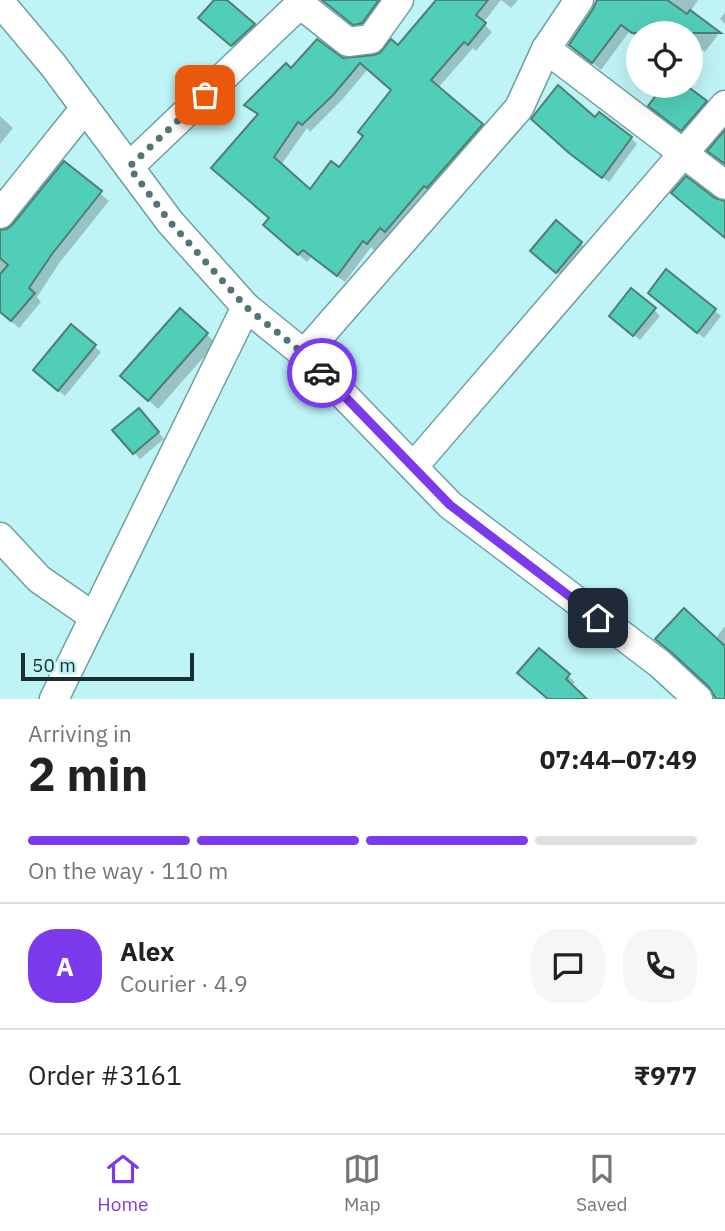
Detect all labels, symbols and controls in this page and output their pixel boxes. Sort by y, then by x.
map controls [626,21,703,98]
button: locate [626,21,703,98]
pin [175,65,235,125]
icon: bag [186,76,224,114]
courier [287,338,357,408]
icon: car [303,354,341,392]
pin [568,588,628,648]
icon: home [579,599,617,637]
scale bar [21,650,194,682]
text: 50 m [32,653,76,677]
text: Arriving in [28,718,132,748]
text: 07:44–07:49 [540,742,697,776]
text: 2 min [28,744,148,804]
text: On the way · 110 m [28,855,228,885]
button: chat [531,929,605,1003]
button: phone [623,929,697,1003]
text: Alex [120,934,174,968]
text: A [56,949,74,983]
text: Courier · 4.9 [120,968,248,998]
text: Order #3161 [28,1058,182,1092]
text: ₹977 [634,1058,697,1092]
tab: Home [97,1150,148,1216]
tab: Map [343,1150,381,1216]
tab: Saved [576,1150,628,1216]

